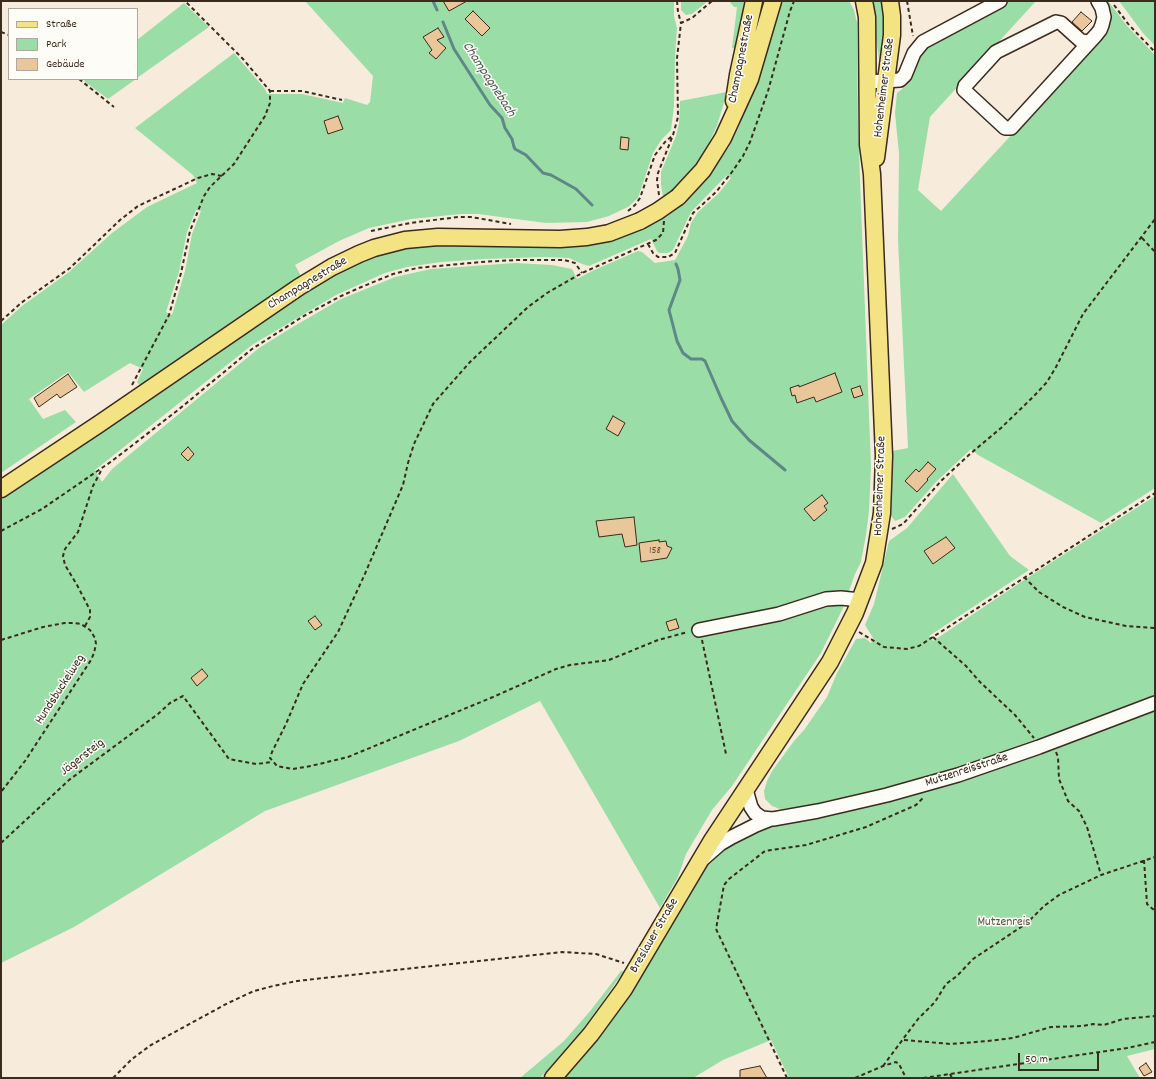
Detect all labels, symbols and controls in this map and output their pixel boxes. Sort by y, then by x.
legend [8,8,138,80]
street label: Champagnestraße [726,13,758,105]
text: Straße [46,16,77,33]
text: Park [46,36,66,53]
street label: Hohenheimer Straße [871,37,899,139]
water label: Champagnebach [458,39,518,121]
text: Gebäude [46,56,85,73]
street label: Champagnestraße [265,254,351,314]
street label: Hohenheimer Straße [871,436,891,536]
house number: 158 [649,544,661,558]
street label: Hundsbuckelweg [33,652,89,728]
street label: Jägersteig [58,736,108,780]
street label: Mutzenreisstraße [924,750,1010,792]
street label: Breslauer Straße [627,896,683,976]
park label: Mutzenreis [977,915,1031,931]
scale bar [1020,1045,1101,1071]
text: 50 m [1025,1051,1048,1068]

